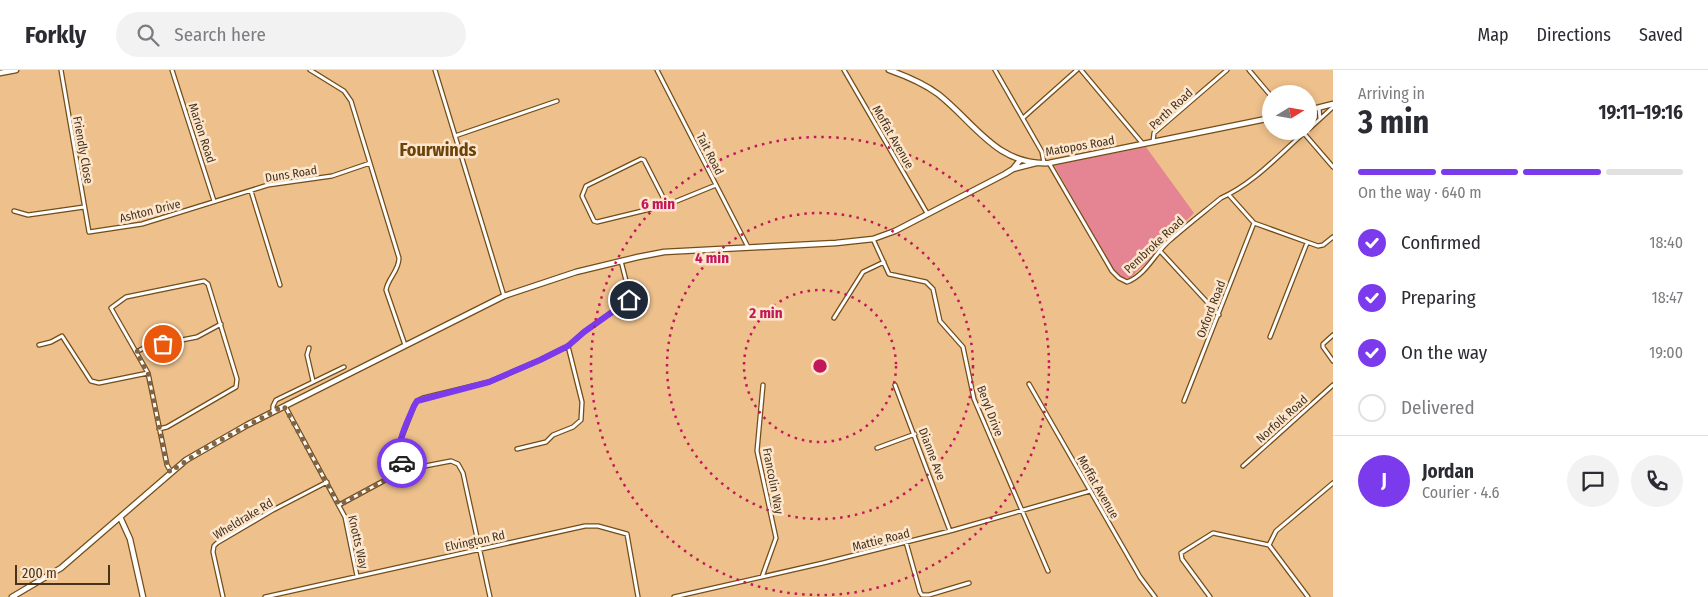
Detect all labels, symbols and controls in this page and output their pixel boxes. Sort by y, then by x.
search box [116,12,466,57]
text: Forkly [25,21,86,49]
icon: search [134,21,162,49]
text: Search here [174,23,266,46]
text: Map [1477,24,1509,46]
text: Directions [1537,24,1611,46]
text: Saved [1639,24,1683,46]
text: Arriving in [1358,84,1425,103]
street label: Perth Road [1146,85,1196,133]
north arrow [1262,85,1318,140]
map controls [1262,85,1317,140]
street label: Marion Road [186,101,218,165]
text: 19:11–19:16 [1598,101,1683,124]
street label: Moffat Avenue [869,103,917,171]
text: 3 min [1358,103,1429,141]
street label: Friendly Close [70,115,96,185]
street label: Tait Road [693,131,727,177]
street label: Matopos Road [1044,133,1116,159]
district label: Fourwinds [399,139,477,161]
street label: Duns Road [264,163,318,185]
text: On the way · 640 m [1358,183,1482,202]
text: 6 min [641,195,675,213]
street label: Ashton Drive [118,197,182,225]
street label: Pembroke Road [1121,214,1187,276]
icon: check [1358,229,1386,257]
text: Confirmed [1401,231,1481,254]
text: 18:40 [1649,233,1683,252]
text: 4 min [695,249,729,267]
street label: Oxford Road [1194,278,1228,340]
pin [608,279,650,321]
icon: check [1358,284,1386,312]
icon: home [615,286,643,314]
text: Preparing [1401,286,1476,309]
text: 18:47 [1652,288,1683,307]
text: 2 min [748,304,783,322]
pin [142,323,184,365]
icon: bag [149,330,177,358]
icon: check [1358,339,1386,367]
text: On the way [1401,341,1487,364]
text: 19:00 [1649,343,1683,362]
centre of rings [811,357,829,375]
street label: Beryl Drive [974,384,1006,439]
street label: Norfolk Road [1253,392,1311,446]
text: Delivered [1401,396,1475,419]
street label: Dianne Ave [916,426,948,482]
courier [377,438,427,488]
street label: Francolin Way [760,447,786,516]
icon: car [388,449,416,477]
street label: Moffat Avenue [1074,453,1122,521]
button: chat [1567,455,1619,507]
button: phone [1631,455,1683,507]
text: Jordan [1422,460,1474,483]
text: J [1381,469,1387,492]
text: Courier · 4.6 [1422,483,1500,502]
street label: Wheldrake Rd [210,496,276,542]
street label: Knotts Way [345,514,371,571]
street label: Mattie Road [851,526,911,554]
street label: Elvington Rd [444,528,506,554]
scale bar [15,562,110,585]
text: 200 m [22,565,57,582]

